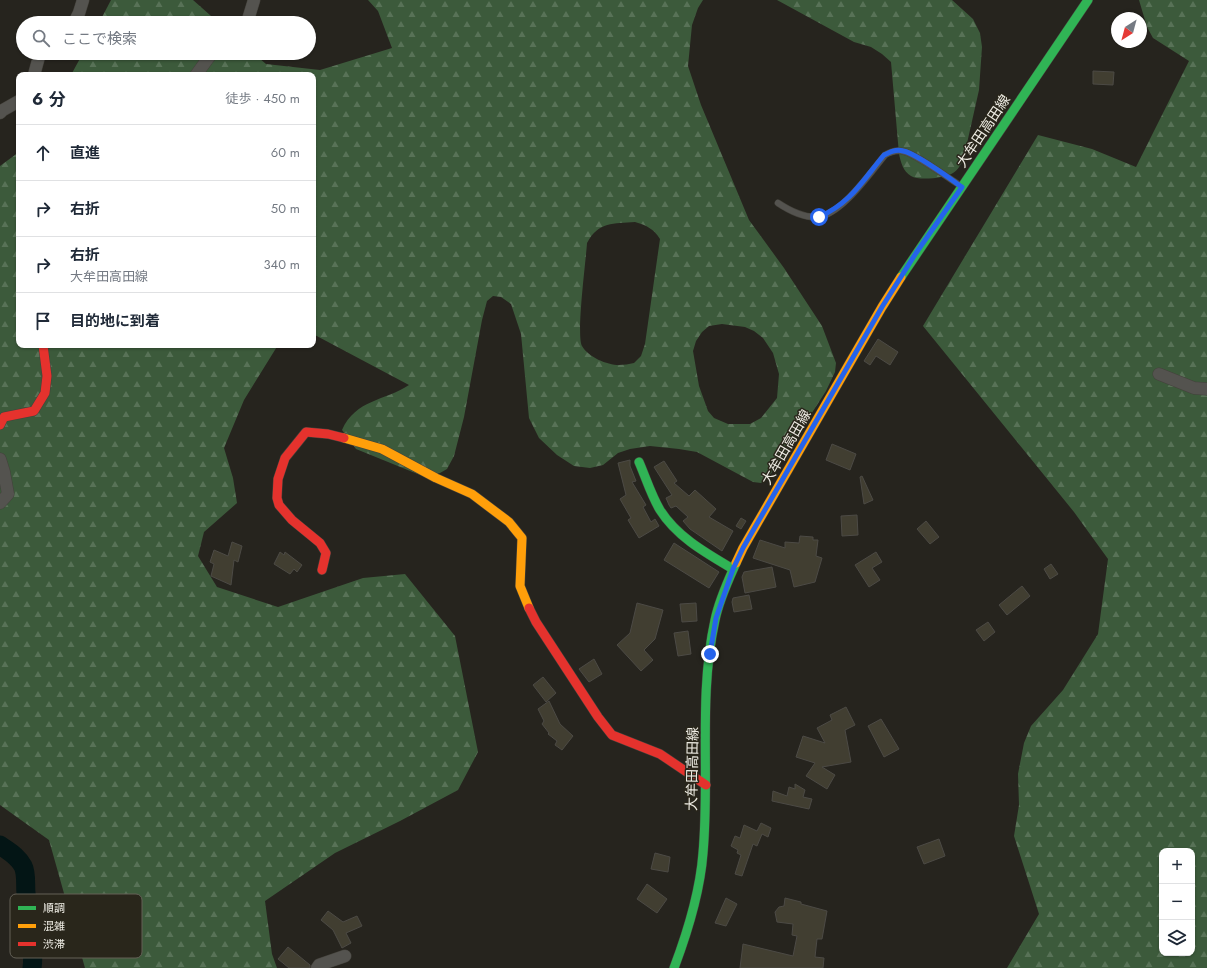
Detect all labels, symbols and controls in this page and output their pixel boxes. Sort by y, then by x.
north arrow [1111,12,1147,48]
search box [16,16,316,60]
icon: search [30,27,52,49]
text: ここで検索 [62,28,137,50]
text: 6 分 [32,87,65,111]
text: 徒歩 · 450 m [226,89,300,108]
street label: 大牟田高田線 [951,91,1015,171]
icon: ahead [32,142,54,164]
text: 直進 [70,142,100,164]
text: 60 m [271,143,300,162]
icon: right [32,198,54,220]
text: 右折 [70,198,100,220]
text: 50 m [271,199,300,218]
route start [810,208,828,226]
text: 右折 [70,244,100,266]
icon: right [32,254,54,276]
text: 340 m [263,255,300,274]
text: 大牟田高田線 [70,267,148,286]
icon: arrive [32,310,54,332]
text: 目的地に到着 [70,310,160,332]
street label: 大牟田高田線 [756,406,816,488]
route end [701,645,719,663]
street label: 大牟田高田線 [681,727,703,811]
map controls [1159,848,1195,956]
button: + [1159,848,1195,884]
button: − [1159,884,1195,920]
legend [10,894,142,958]
text: 順調 [43,900,65,916]
text: 混雑 [43,918,65,934]
button: layers [1159,920,1195,956]
text: 渋滞 [43,936,65,952]

